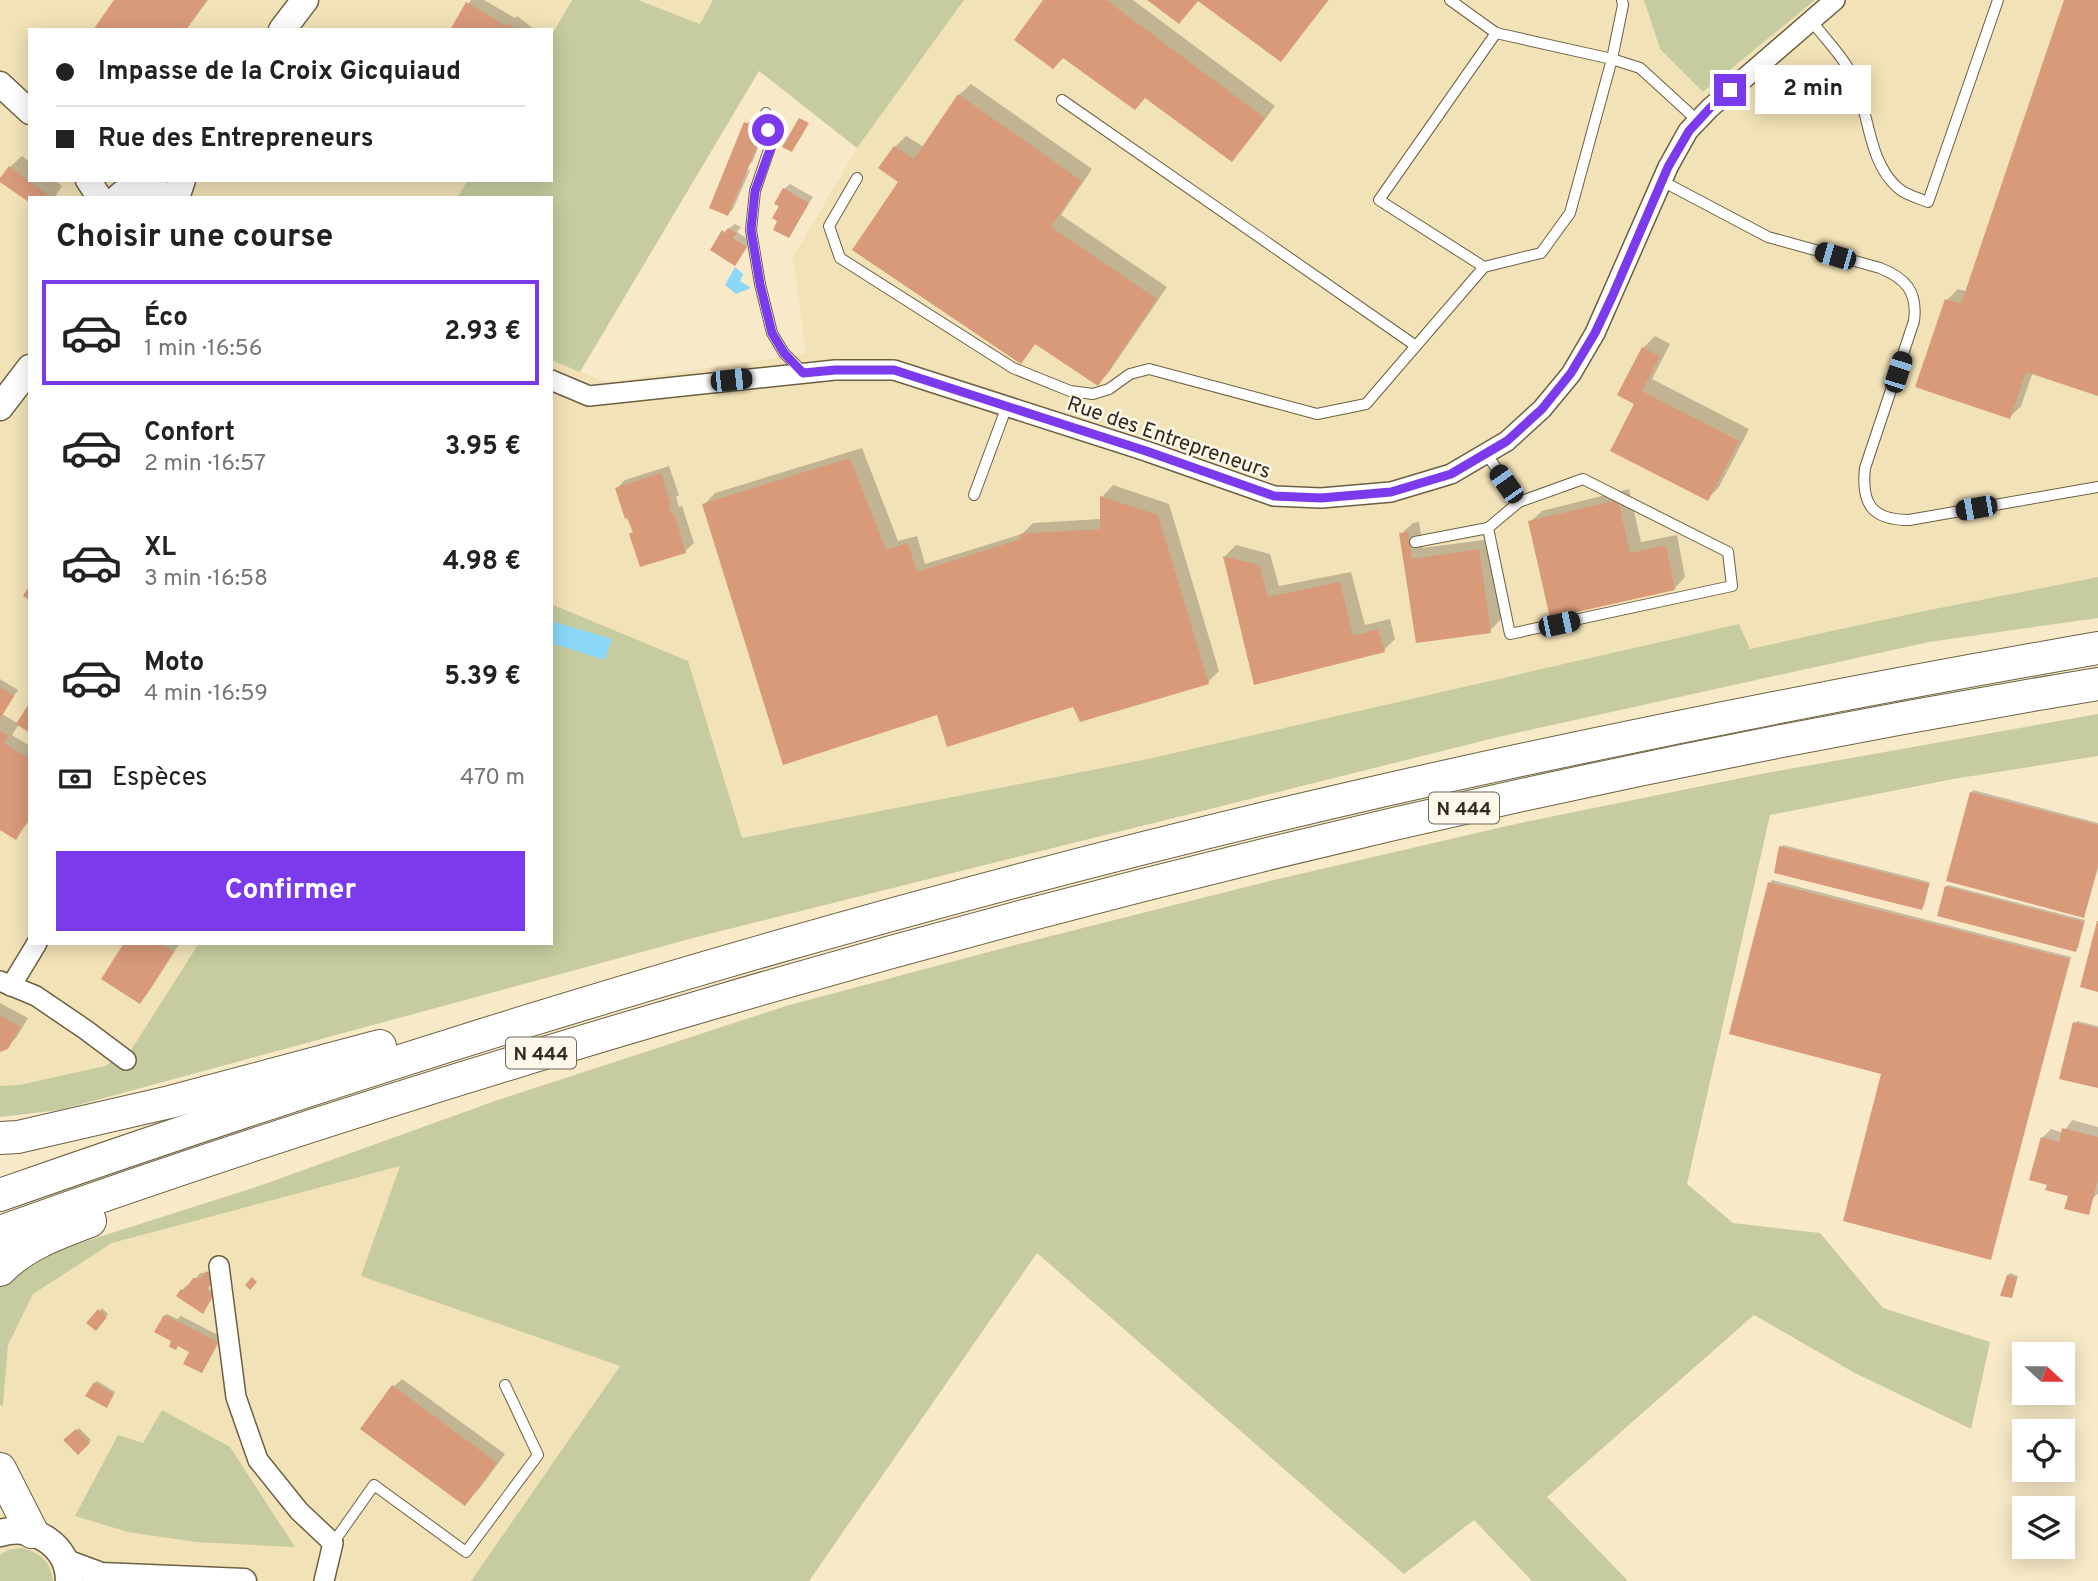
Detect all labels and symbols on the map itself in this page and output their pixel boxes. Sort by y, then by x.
callout: 2 min [1754,66,1870,114]
route end [1714,74,1746,106]
route start [752,114,784,146]
car [1812,240,1859,272]
car [1882,349,1915,395]
car [710,367,753,393]
street label: Rue des Entrepreneurs [1063,391,1274,486]
car [1486,461,1527,507]
car [1954,494,1999,522]
car [1537,609,1582,639]
road number: N 444 [1429,792,1499,824]
road number: N 444 [506,1037,576,1068]
north arrow [2012,1342,2076,1405]

